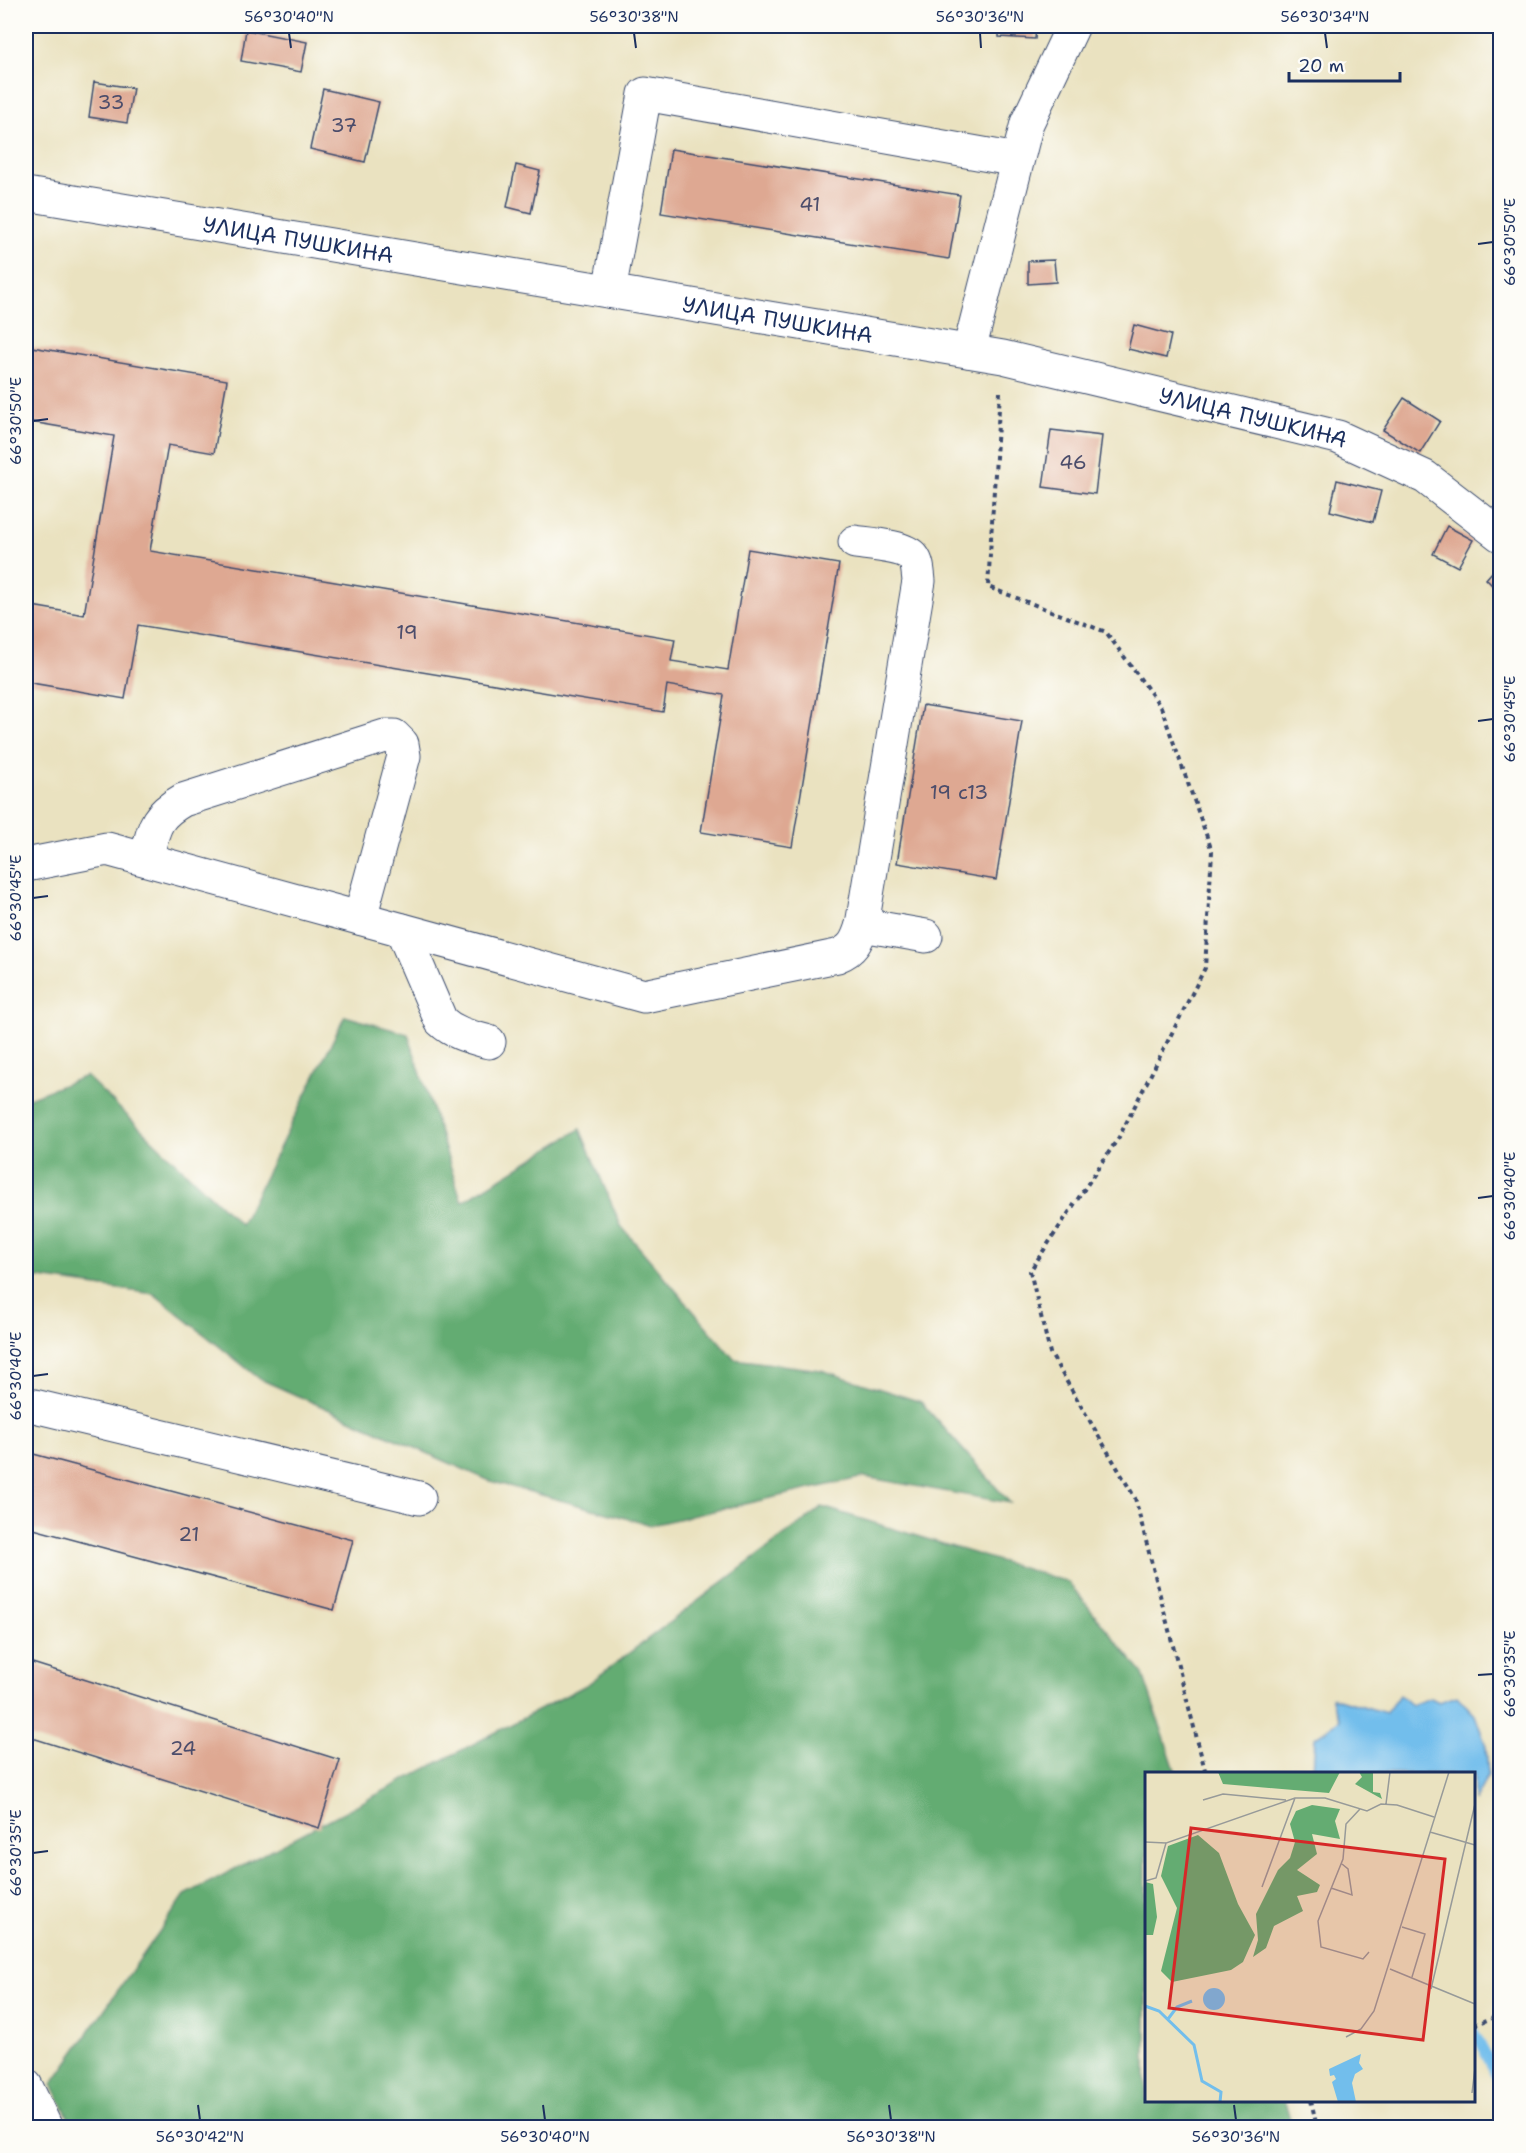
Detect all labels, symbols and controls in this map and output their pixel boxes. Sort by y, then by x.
text: 56°30'40"N [244,7,334,27]
text: 56°30'38"N [589,7,679,27]
text: 56°30'36"N [936,7,1024,27]
text: 56°30'34"N [1280,7,1370,27]
scale bar [1289,45,1400,83]
text: 20 m [1298,54,1344,78]
house number: 33 [98,89,124,115]
house number: 37 [331,112,357,138]
house number: 41 [799,191,821,217]
text: 66°30'50"E [1500,198,1520,286]
street label: УЛИЦА ПУШКИНА [201,210,396,270]
street label: УЛИЦА ПУШКИНА [680,290,875,350]
text: 66°30'50"E [6,377,26,465]
street label: УЛИЦА ПУШКИНА [1156,381,1352,455]
house number: 46 [1059,449,1087,475]
house number: 19 [396,619,418,645]
text: 66°30'45"E [1500,676,1520,762]
house number: 19 с13 [930,779,988,805]
text: 66°30'45"E [6,855,26,941]
text: 66°30'40"E [1500,1152,1520,1240]
text: 66°30'40"E [6,1332,26,1420]
house number: 21 [178,1521,200,1547]
text: 66°30'35"E [1500,1630,1520,1718]
house number: 24 [170,1735,196,1761]
inset map [1145,1772,1475,2102]
text: 66°30'35"E [6,1809,26,1897]
text: 56°30'42"N [156,2127,244,2147]
text: 56°30'40"N [500,2127,590,2147]
text: 56°30'38"N [846,2127,936,2147]
text: 56°30'36"N [1192,2127,1280,2147]

